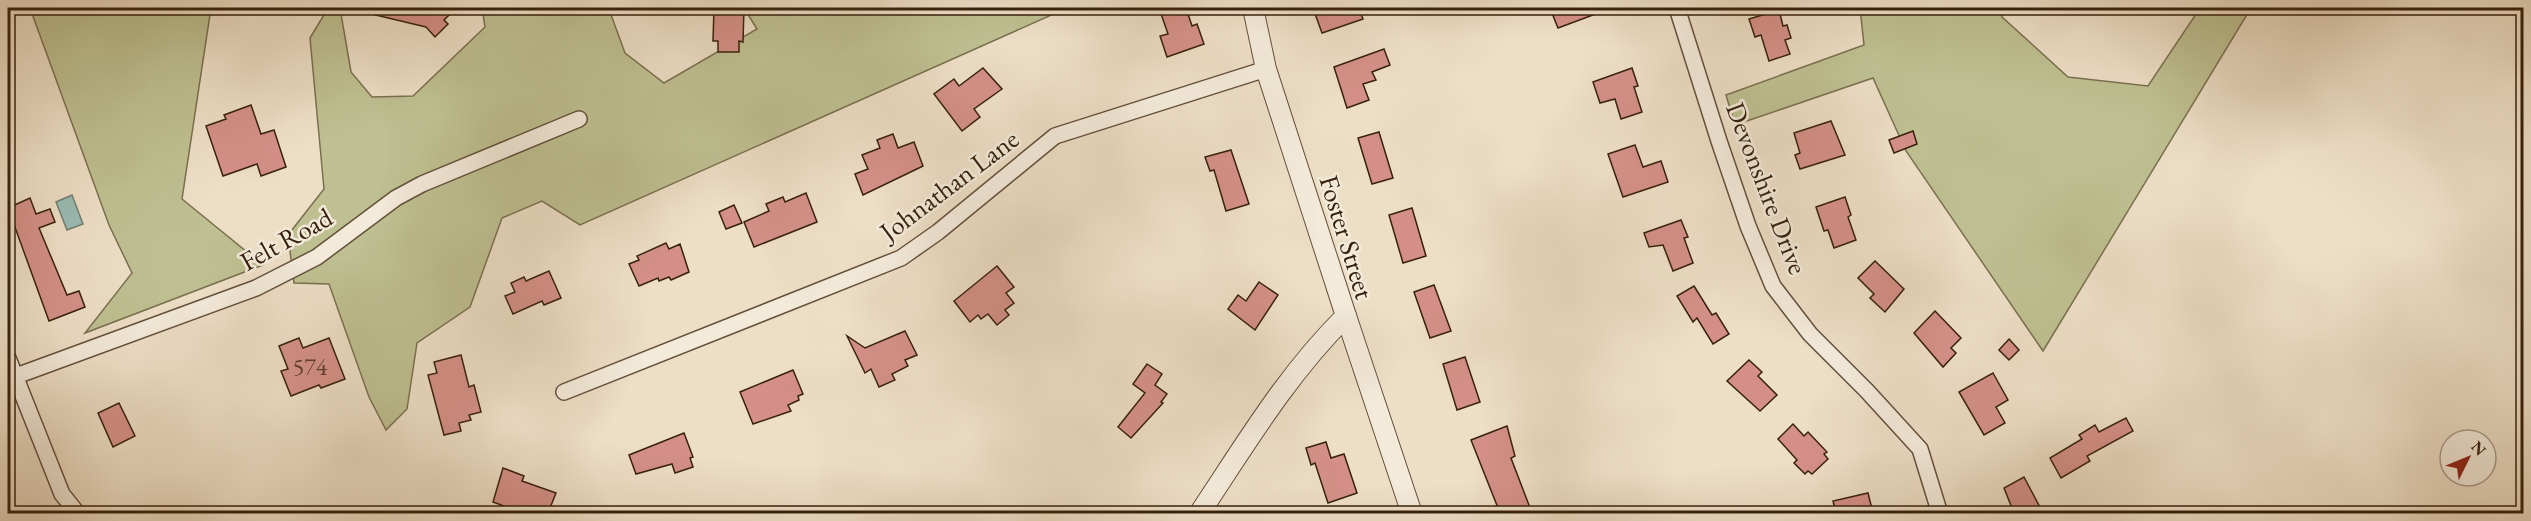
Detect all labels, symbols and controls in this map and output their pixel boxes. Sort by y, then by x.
street label: Devonshire Drive [1718,97,1816,279]
street label: Johnathan Lane [871,121,1026,250]
street label: Foster Street [1312,171,1383,304]
street label: Felt Road [234,199,339,279]
house number: 574 [293,351,328,382]
north arrow [2438,428,2498,488]
text: N [2467,436,2491,460]

